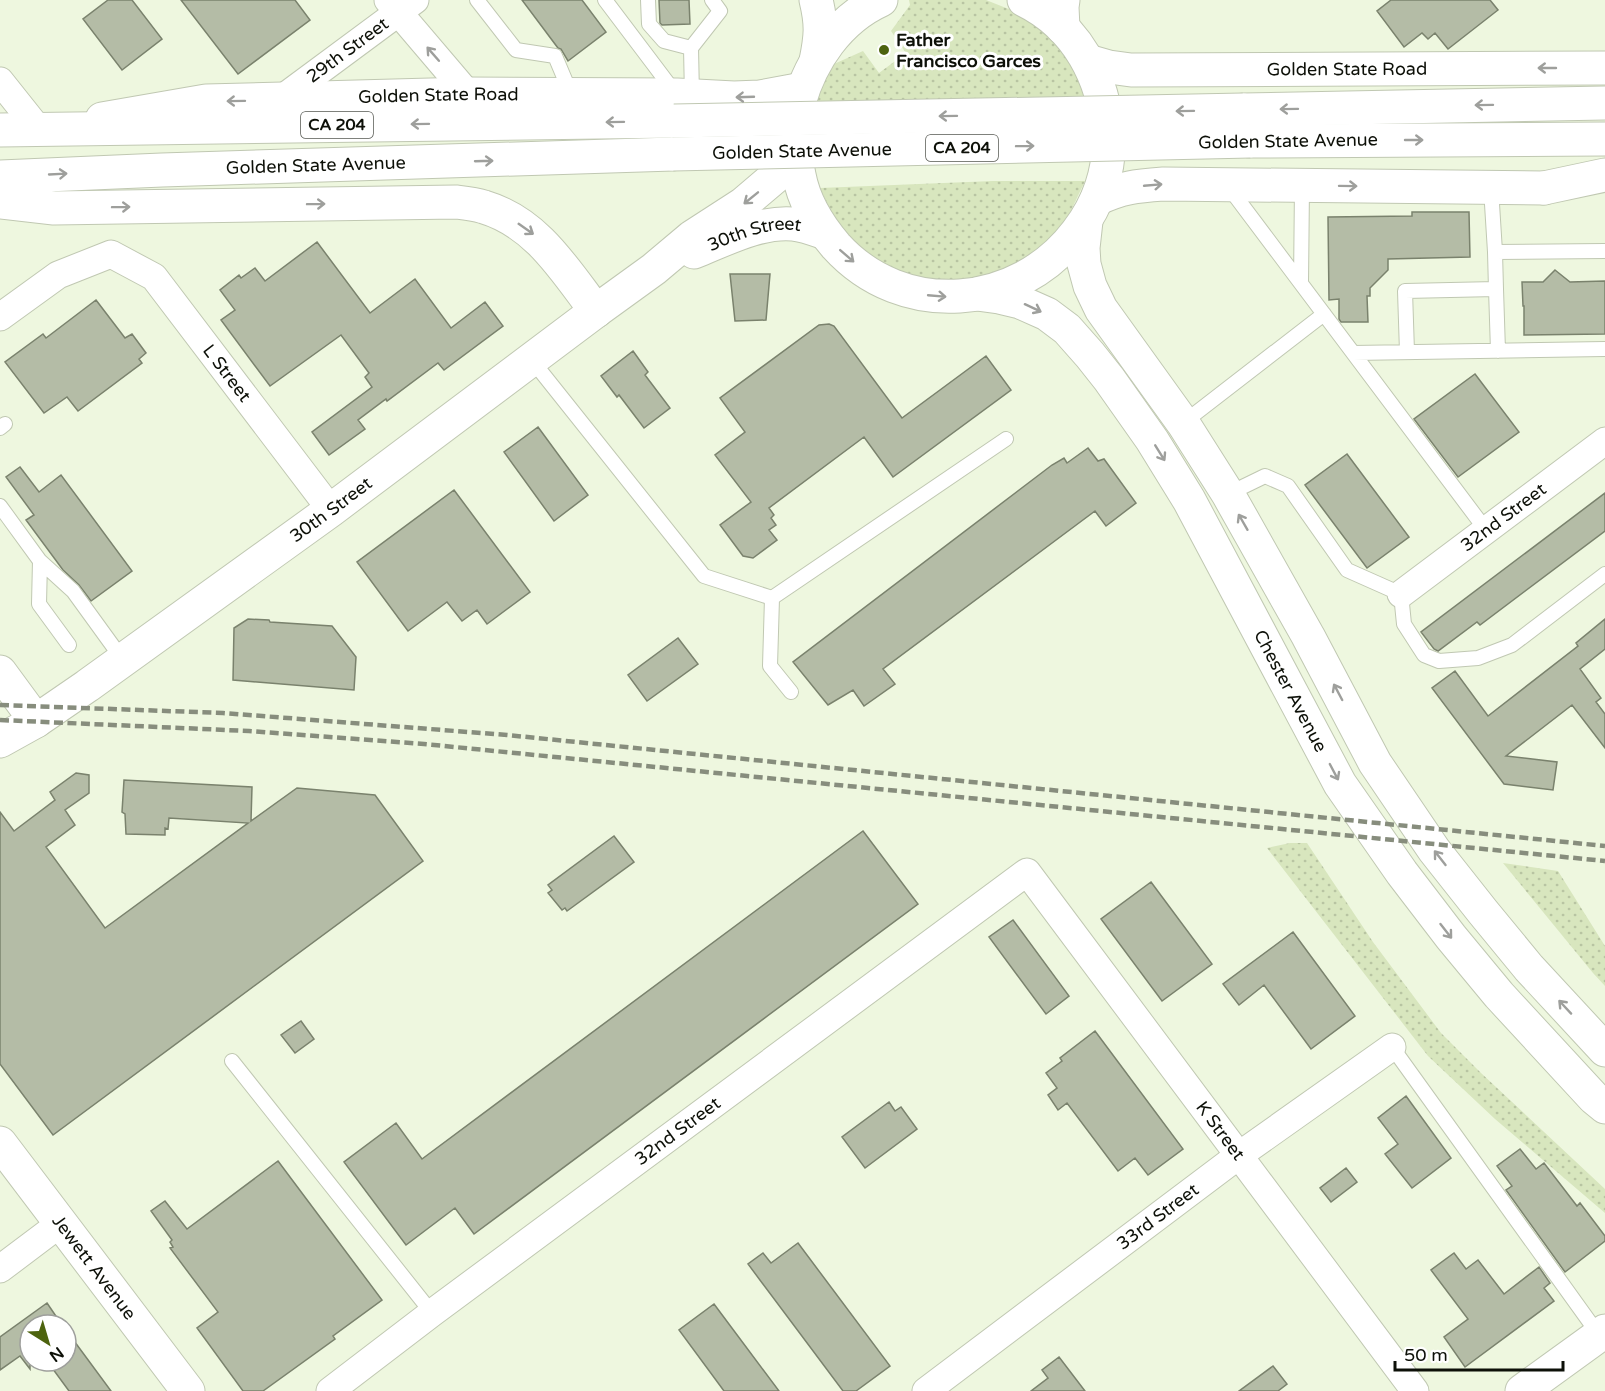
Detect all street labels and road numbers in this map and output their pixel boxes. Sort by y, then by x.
street label: 29th Street [302,12,393,88]
street label: Golden State Road [1267,58,1427,80]
street label: Golden State Road [358,83,519,108]
road number: CA 204 [301,112,373,138]
street label: Golden State Avenue [1198,128,1378,154]
road number: CA 204 [926,135,998,161]
street label: Golden State Avenue [712,138,892,164]
street label: Golden State Avenue [226,151,406,179]
street label: 30th Street [704,213,803,256]
street label: L Street [198,340,256,406]
street label: 30th Street [285,472,376,547]
street label: 32nd Street [1456,478,1551,556]
street label: Chester Avenue [1249,626,1332,756]
street label: 32nd Street [630,1092,725,1170]
street label: K Street [1191,1097,1250,1165]
street label: 33rd Street [1112,1179,1203,1254]
street label: Jewett Avenue [47,1211,141,1324]

